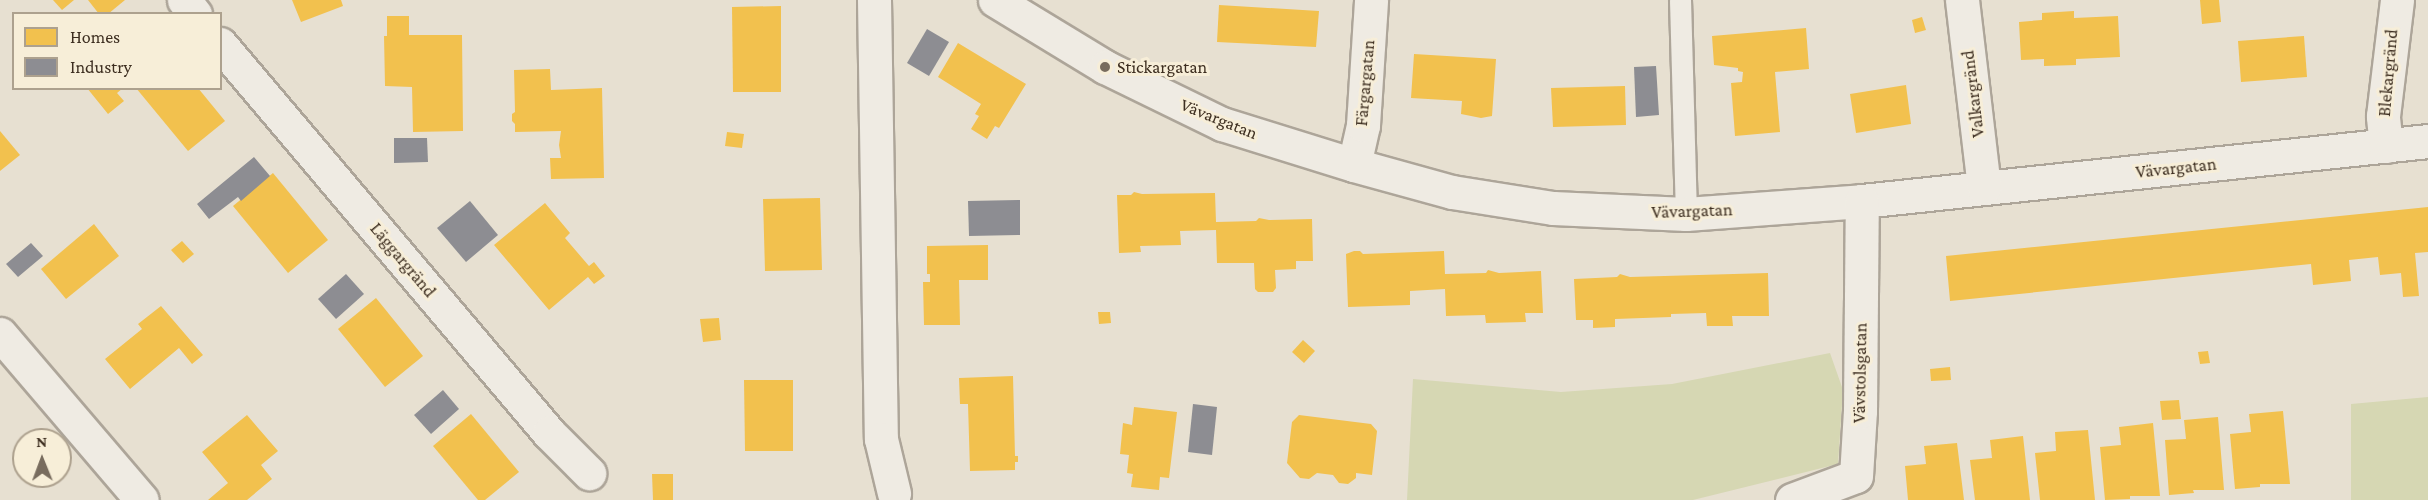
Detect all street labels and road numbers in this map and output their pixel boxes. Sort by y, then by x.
street label: Blekargränd [2373,28,2403,118]
street label: Färgargatan [1350,39,1380,127]
street label: Valkargränd [1957,49,1989,139]
street label: Vävargatan [1177,94,1261,144]
street label: Vävargatan [2135,153,2217,183]
street label: Vävargatan [1651,199,1733,223]
street label: Läggargränd [365,218,441,302]
street label: Vävstolsgatan [1848,323,1872,423]

